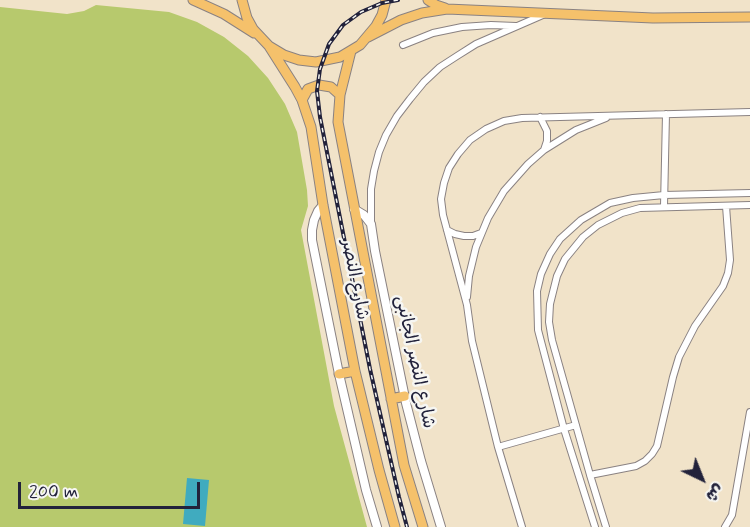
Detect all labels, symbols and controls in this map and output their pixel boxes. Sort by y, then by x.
street label: شارع النصر [336,238,372,322]
street label: شارع النصر الجانبى [389,294,439,430]
north arrow [672,449,732,509]
scale bar [21,470,202,508]
text: ش [701,479,728,506]
text: 200 m [29,480,78,504]

